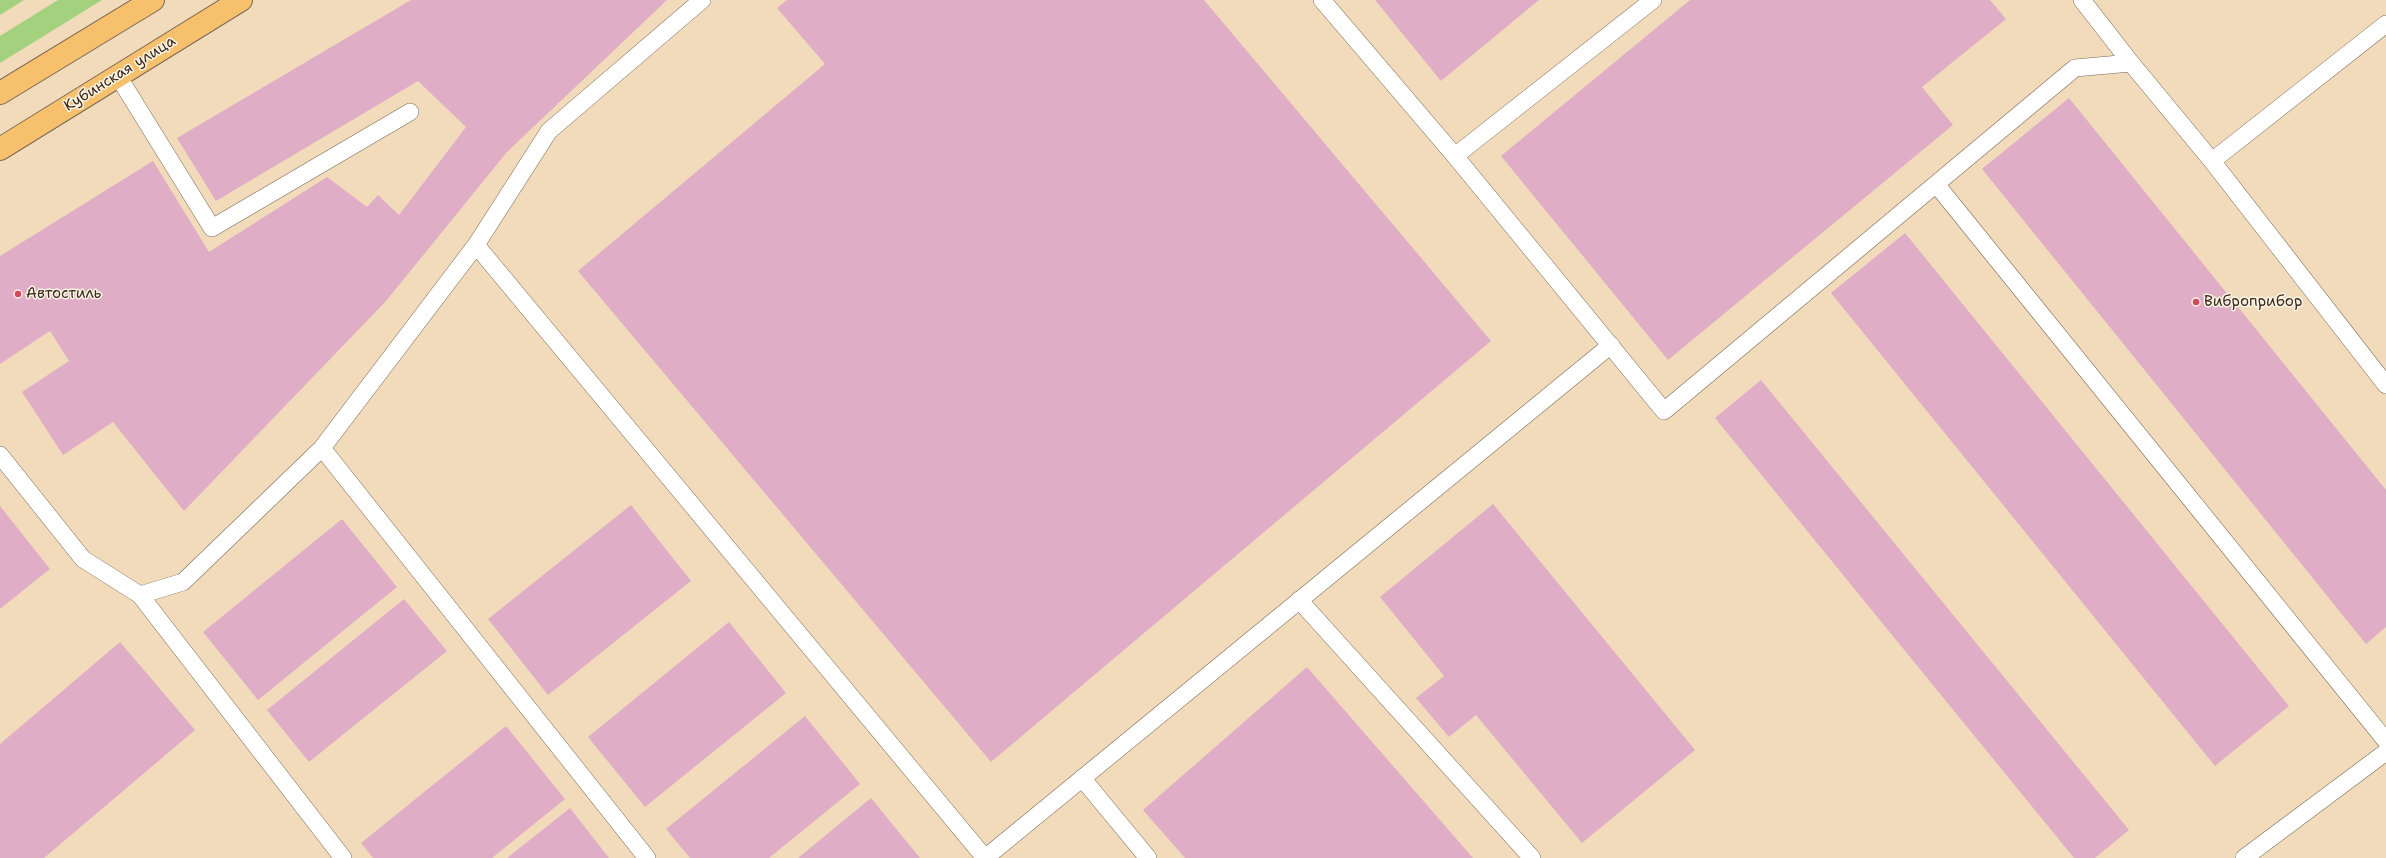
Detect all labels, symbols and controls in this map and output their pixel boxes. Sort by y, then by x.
street label: Кубинская улица [61,32,179,116]
place label: Автостиль [26,285,101,303]
marker: Автостиль [13,289,23,299]
place label: Виброприбор [2204,293,2302,311]
marker: Виброприбор [2191,297,2201,307]

